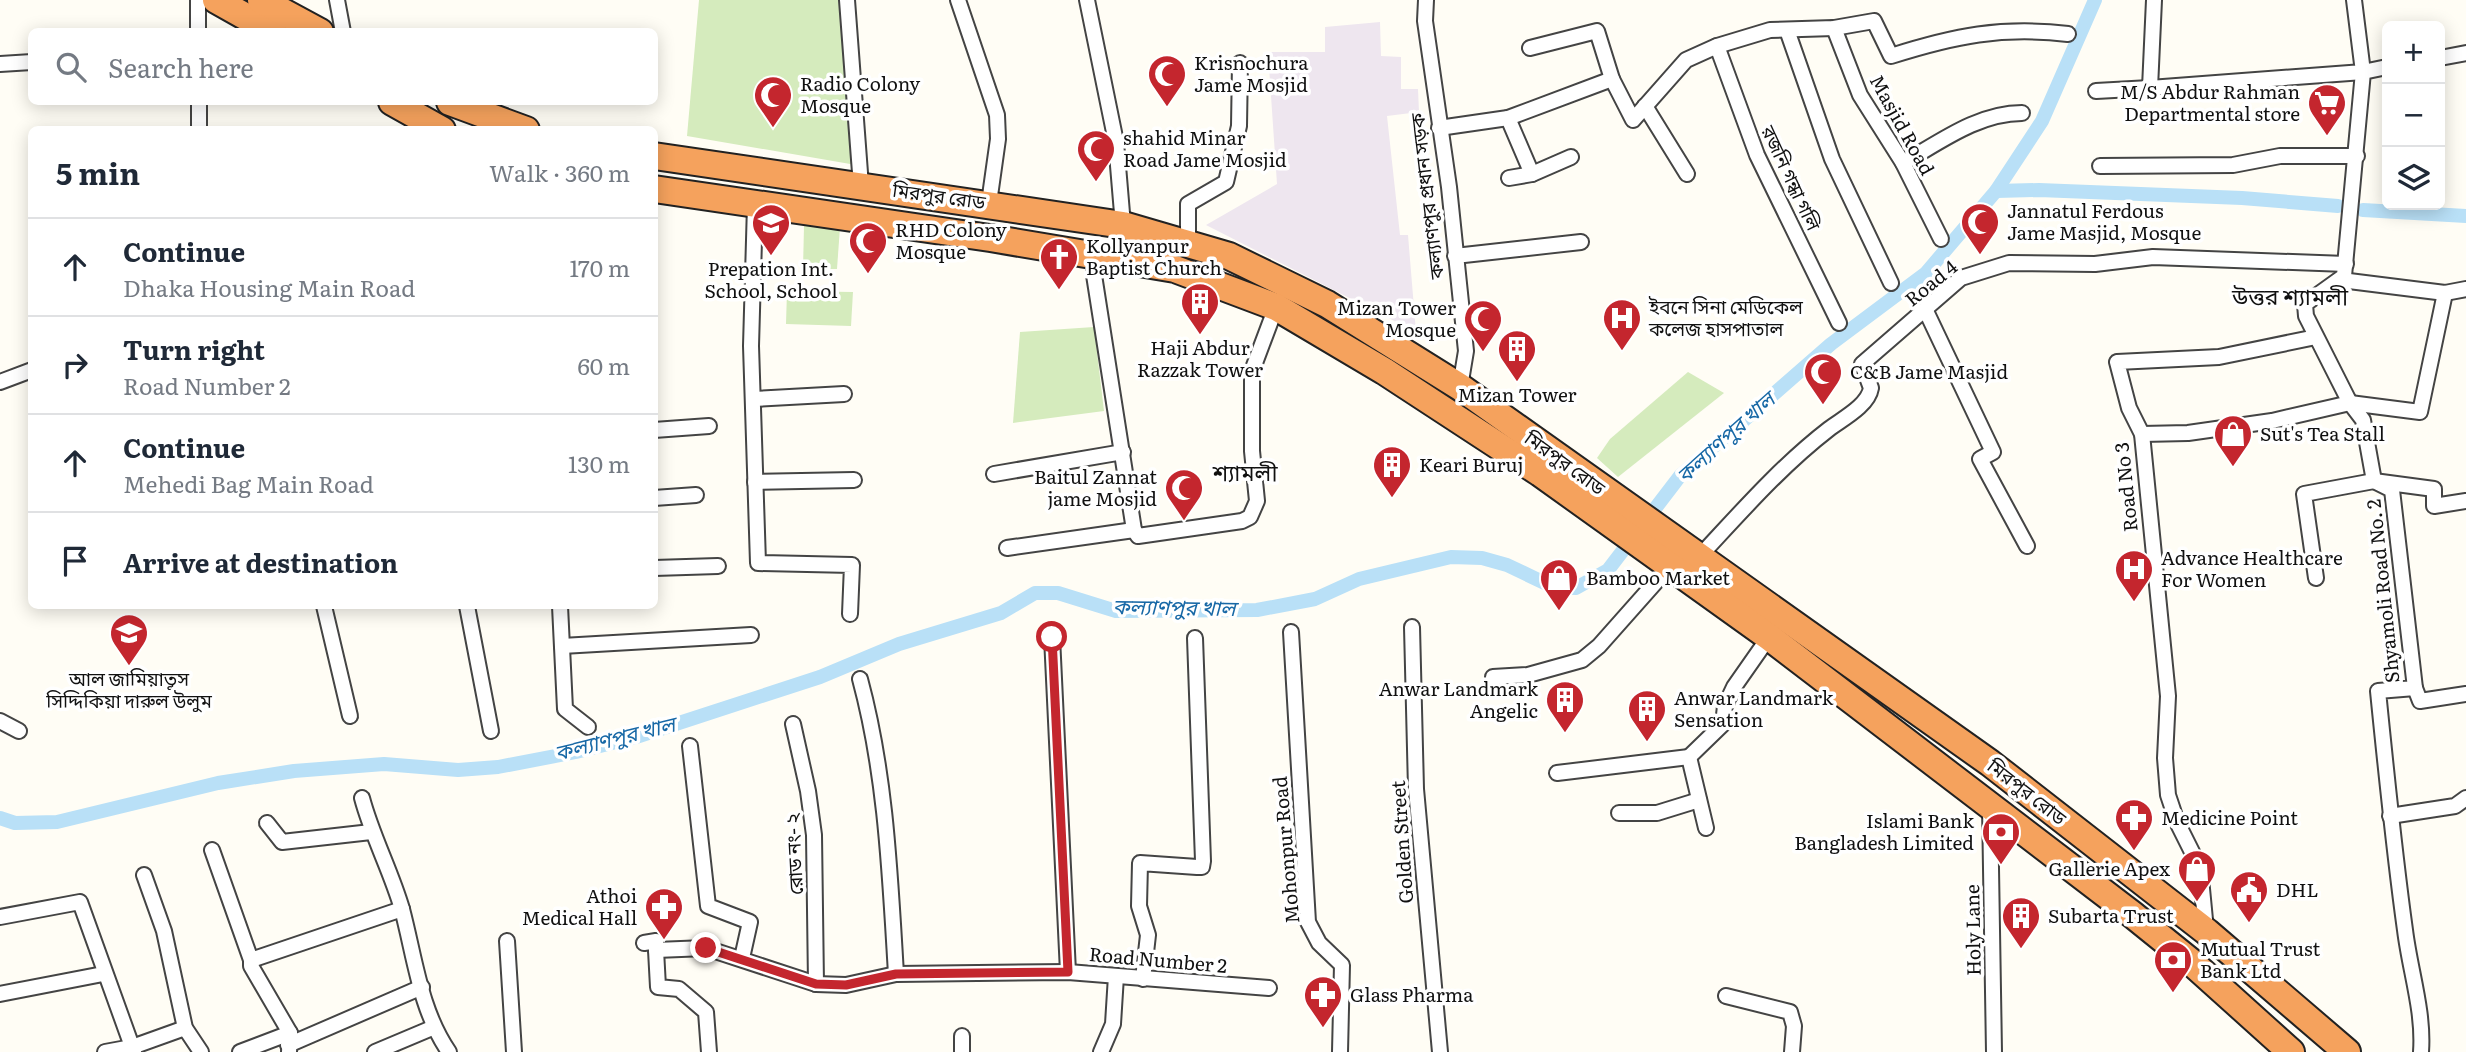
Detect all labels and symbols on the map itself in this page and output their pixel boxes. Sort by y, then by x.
place label: Krisnochura Jame Mosjid [1194,48,1309,98]
mosque icon: Krisnochura Jame Mosjid [1146,53,1188,108]
place label: Radio Colony Mosque [800,69,920,119]
street label: Masjid Road [1864,69,1942,180]
mosque icon: Radio Colony Mosque [752,74,794,129]
place label: M/S Abdur Rahman Departmental store [2120,77,2300,127]
supermarket icon: M/S Abdur Rahman Departmental store [2306,82,2348,137]
street label: কল্যাণপুর প্রধান সড়ক [1402,111,1450,282]
street label: রজনি গন্ধা গলি [1755,120,1829,236]
place label: shahid Minar Road Jame Mosjid [1123,123,1287,173]
mosque icon: shahid Minar Road Jame Mosjid [1075,128,1117,183]
street label: মিরপুর রোড [890,175,988,215]
place label: Jannatul Ferdous Jame Masjid, Mosque [2007,196,2201,246]
mosque icon: Jannatul Ferdous Jame Masjid, Mosque [1959,201,2001,256]
school or university icon: Prepation Int. School, School [750,202,792,257]
place label: RHD Colony Mosque [895,215,1007,265]
mosque icon: RHD Colony Mosque [847,220,889,275]
place label: Kollyanpur Baptist Church [1086,231,1222,281]
church icon: Kollyanpur Baptist Church [1038,236,1080,291]
street label: Road 4 [1898,252,1963,312]
place label: Prepation Int. School, School [704,254,838,304]
district label: উত্তর শ্যামলী [2231,278,2349,312]
building icon: Haji Abdur Razzak Tower [1179,281,1221,336]
place label: ইবনে সিনা মেডিকেল কলেজ হাসপাতাল [1648,292,1804,342]
place label: Mizan Tower Mosque [1337,293,1456,343]
hospital icon: ইবনে সিনা মেডিকেল কলেজ হাসপাতাল [1601,297,1643,352]
mosque icon: Mizan Tower Mosque [1462,298,1504,353]
building icon: Mizan Tower [1496,328,1538,383]
place label: Haji Abdur Razzak Tower [1137,333,1263,383]
mosque icon: C&B Jame Masjid [1802,351,1844,406]
place label: C&B Jame Masjid [1850,357,2008,385]
place label: Mizan Tower [1457,380,1577,408]
water label: কল্যাণপুর খাল [1668,381,1783,489]
shop icon: Sut's Tea Stall [2212,413,2254,468]
place label: Sut's Tea Stall [2260,419,2385,447]
street label: মিরপুর রোড [1519,423,1612,501]
street label: Road No 3 [2106,441,2144,533]
building icon: Keari Buruj [1371,444,1413,499]
place label: Keari Buruj [1419,450,1523,478]
district label: শ্যামলী [1212,454,1278,488]
place label: Baitul Zannat jame Mosjid [1034,462,1157,512]
mosque icon: Baitul Zannat jame Mosjid [1163,467,1205,522]
street label: Shyamoli Road No. 2 [2358,498,2406,684]
place label: Advance Healthcare For Women [2161,543,2343,593]
hospital icon: Advance Healthcare For Women [2113,548,2155,603]
shop icon: Bamboo Market [1538,557,1580,612]
place label: Bamboo Market [1586,563,1730,591]
water label: কল্যাণপুর খাল [1112,589,1239,622]
school or university icon: আল জামিয়াতুস সিদ্দিকিয়া দারুল উলুম [108,612,150,667]
route start [1036,621,1067,652]
place label: আল জামিয়াতুস সিদ্দিকিয়া দারুল উলুম [45,664,212,714]
place label: Anwar Landmark Angelic [1379,674,1538,724]
building icon: Anwar Landmark Angelic [1544,679,1586,734]
place label: Anwar Landmark Sensation [1674,683,1834,733]
building icon: Anwar Landmark Sensation [1626,688,1668,743]
water label: কল্যাণপুর খাল [551,706,681,766]
street label: মিরপুর রোড [1981,751,2073,831]
street label: Mohonpur Road [1265,775,1305,925]
street label: Golden Street [1383,779,1419,904]
pharmacy icon: Medicine Point [2113,797,2155,852]
place label: Medicine Point [2161,803,2298,831]
place label: Islami Bank Bangladesh Limited [1794,806,1974,856]
bank icon: Islami Bank Bangladesh Limited [1980,811,2022,866]
street label: রোড নং- ২ [777,812,809,896]
shop icon: Gallerie Apex [2176,848,2218,903]
place label: Gallerie Apex [2048,854,2170,882]
public building icon: DHL [2228,869,2270,924]
place label: DHL [2276,875,2319,903]
place label: Athoi Medical Hall [522,881,637,931]
street label: Holy Lane [1957,884,1987,976]
pharmacy icon: Athoi Medical Hall [643,886,685,941]
building icon: Subarta Trust [2000,895,2042,950]
place label: Subarta Trust [2048,901,2174,929]
route end [690,932,721,963]
place label: Mutual Trust Bank Ltd [2200,934,2321,984]
street label: Road Number 2 [1088,939,1228,979]
bank icon: Mutual Trust Bank Ltd [2152,939,2194,994]
pharmacy icon: Glass Pharma [1302,974,1344,1029]
place label: Glass Pharma [1350,980,1474,1008]

